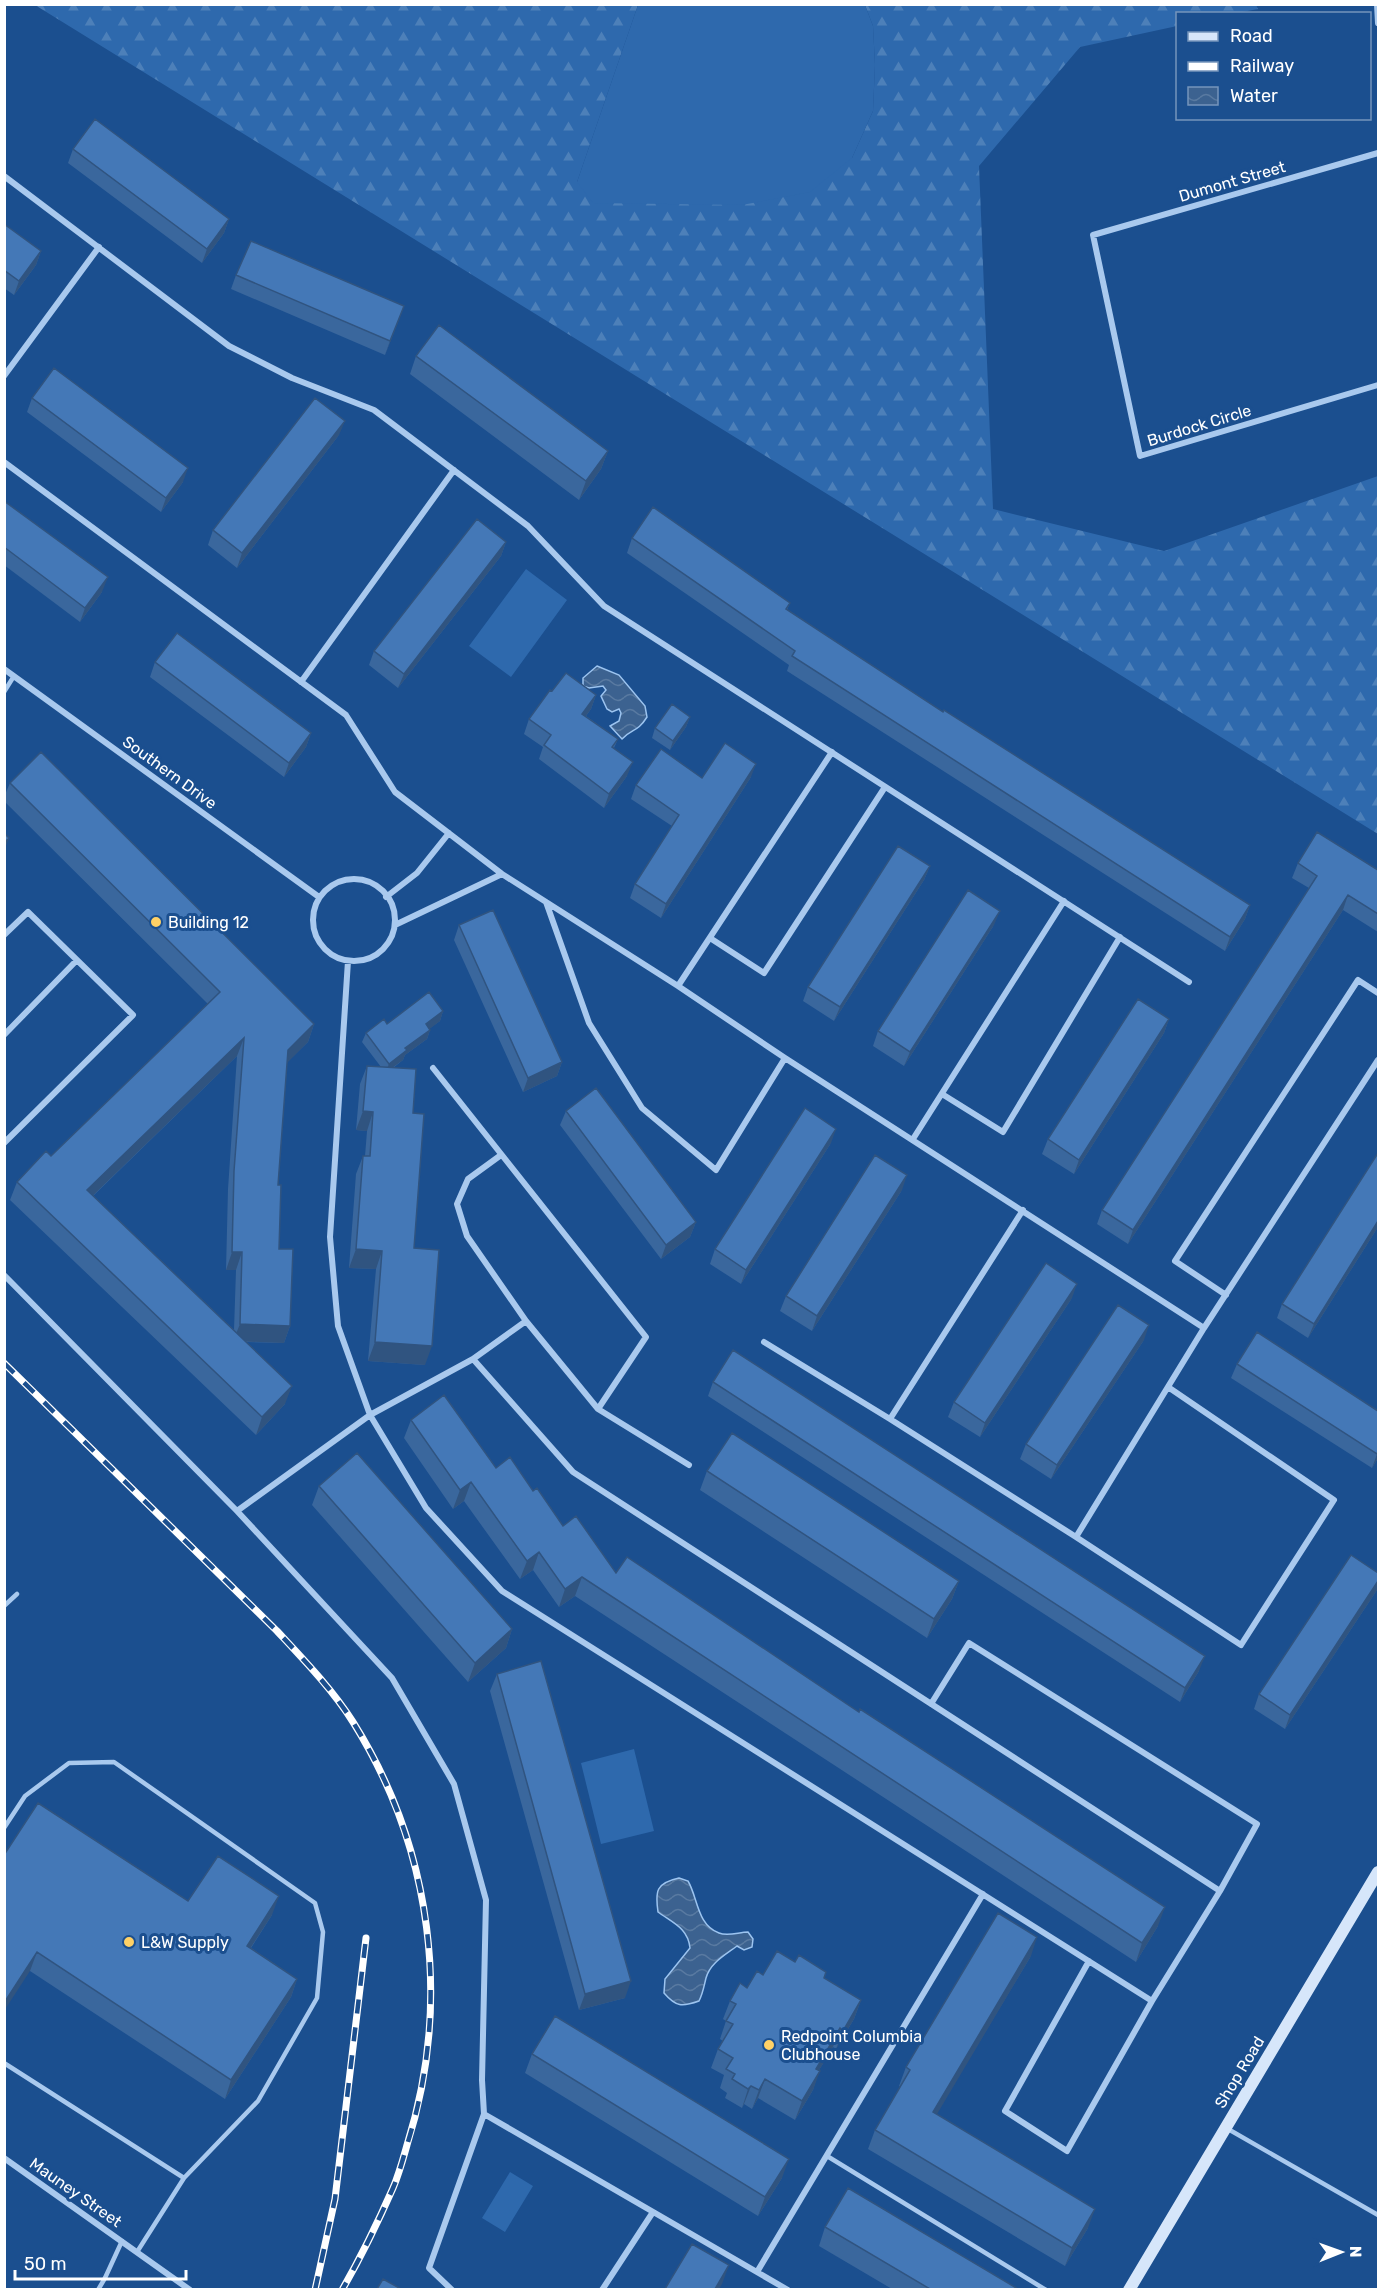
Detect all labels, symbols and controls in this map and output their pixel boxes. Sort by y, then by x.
legend [1176,12,1371,120]
text: Road [1230,25,1273,47]
text: Railway [1230,55,1294,77]
text: Water [1230,85,1278,107]
street label: Dumont Street [1177,157,1288,206]
street label: Burdock Circle [1145,401,1254,450]
street label: Southern Drive [119,732,221,813]
place label: Building 12 [168,913,249,932]
marker: Building 12 [149,915,163,929]
place label: L&W Supply [141,1933,229,1952]
marker: L&W Supply [122,1935,136,1949]
place label: Redpoint Columbia Clubhouse [781,2027,922,2064]
street label: Shop Road [1211,2033,1268,2112]
marker: Redpoint Columbia Clubhouse [762,2038,776,2052]
street label: Mauney Street [26,2154,125,2231]
north arrow [1311,2222,1371,2282]
scale bar [15,2243,186,2281]
text: N [1346,2246,1365,2258]
text: 50 m [24,2253,67,2275]

